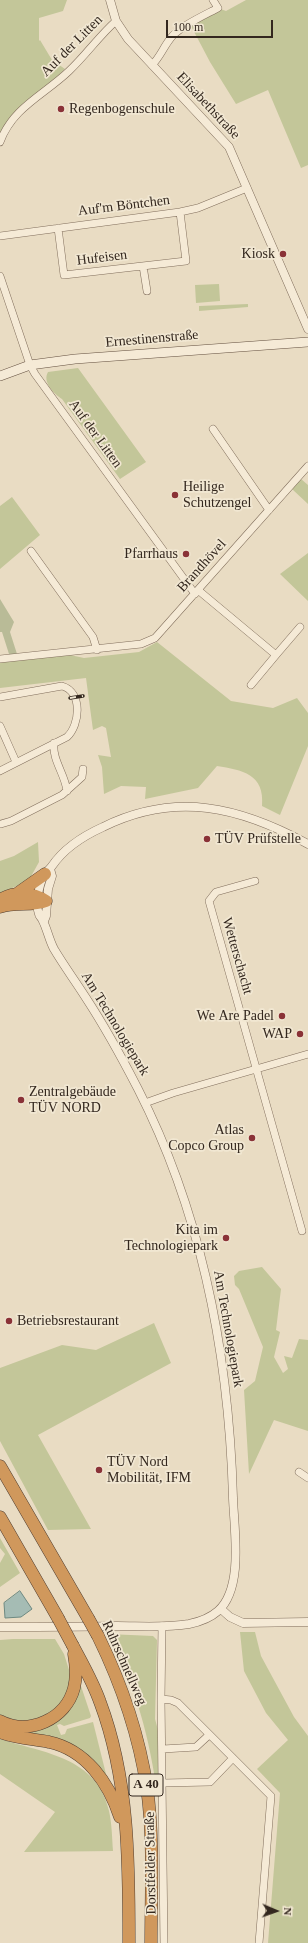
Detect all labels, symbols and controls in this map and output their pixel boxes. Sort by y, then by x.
street label: Auf der Litten [38,12,106,80]
scale bar [168,12,275,38]
text: 100 m [173,20,203,34]
street label: Elisabethstraße [173,69,243,143]
place label: Regenbogenschule [69,101,175,117]
marker: Regenbogenschule [56,104,66,114]
street label: Auf'm Böntchen [77,192,171,220]
place label: Kiosk [242,246,275,262]
street label: Hufeisen [76,247,128,269]
marker: Kiosk [278,249,288,259]
street label: Ernestinenstraße [105,327,199,351]
street label: Auf der Litten [65,397,125,471]
place label: Heilige Schutzengel [183,479,251,512]
marker: Heilige Schutzengel [170,490,180,500]
street label: Brandhövel [174,536,230,596]
place label: Pfarrhaus [124,546,178,562]
marker: Pfarrhaus [181,549,191,559]
place label: TÜV Prüfstelle [215,831,301,847]
marker: TÜV Prüfstelle [202,834,212,844]
street label: Wetterschacht [218,916,256,996]
street label: Am Technologiepark [77,969,153,1079]
place label: We Are Padel [197,1008,274,1024]
marker: We Are Padel [277,1011,287,1021]
place label: WAP [262,1026,292,1042]
marker: WAP [295,1029,305,1039]
place label: Zentralgebäude TÜV NORD [29,1084,116,1116]
marker: Zentralgebäude TÜV NORD [16,1095,26,1105]
place label: Atlas Copco Group [168,1122,244,1154]
marker: Atlas Copco Group [247,1133,257,1143]
place label: Kita im Technologiepark [124,1222,218,1254]
marker: Kita im Technologiepark [221,1233,231,1243]
street label: Am Technologiepark [209,1269,247,1389]
place label: Betriebsrestaurant [17,1313,119,1329]
marker: Betriebsrestaurant [4,1316,14,1326]
place label: TÜV Nord Mobilität, IFM [107,1454,191,1486]
marker: TÜV Nord Mobilität, IFM [94,1465,104,1475]
street label: Ruhrschnellweg [98,1618,150,1708]
road number: A 40 [129,1774,163,1796]
street label: Dorstfelder Straße [142,1811,160,1915]
north arrow [256,1891,296,1931]
text: N [282,1907,294,1916]

